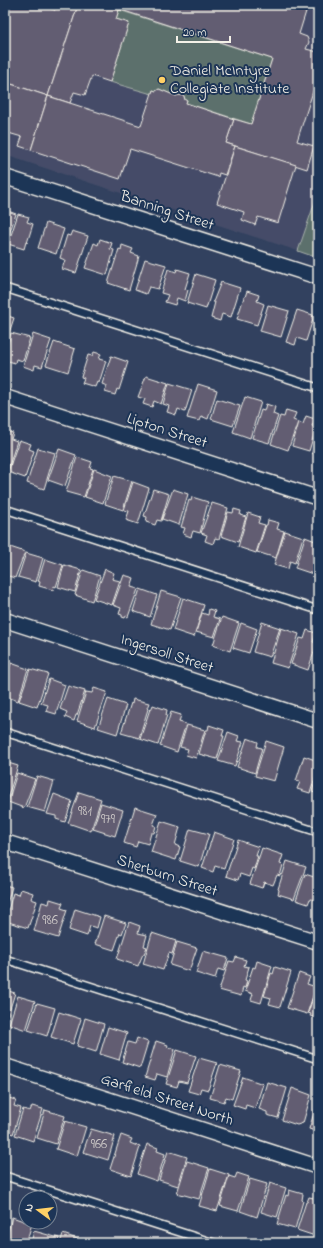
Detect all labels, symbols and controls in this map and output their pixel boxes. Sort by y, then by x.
scale bar [177,18,230,44]
text: 20 m [183,24,206,42]
place label: Daniel McIntyre Collegiate Institute [169,59,290,101]
marker: Daniel McIntyre Collegiate Institute [157,75,167,85]
street label: Banning Street [116,184,218,238]
street label: Lipton Street [124,407,211,455]
street label: Ingersoll Street [117,628,217,681]
house number: 981 [78,801,93,822]
house number: 979 [101,809,116,830]
street label: Sherburn Street [113,848,221,904]
house number: 986 [42,910,58,931]
street label: Garfield Street North [98,1067,236,1133]
house number: 966 [91,1134,107,1155]
north arrow [18,1190,58,1230]
text: N [21,1202,38,1213]

